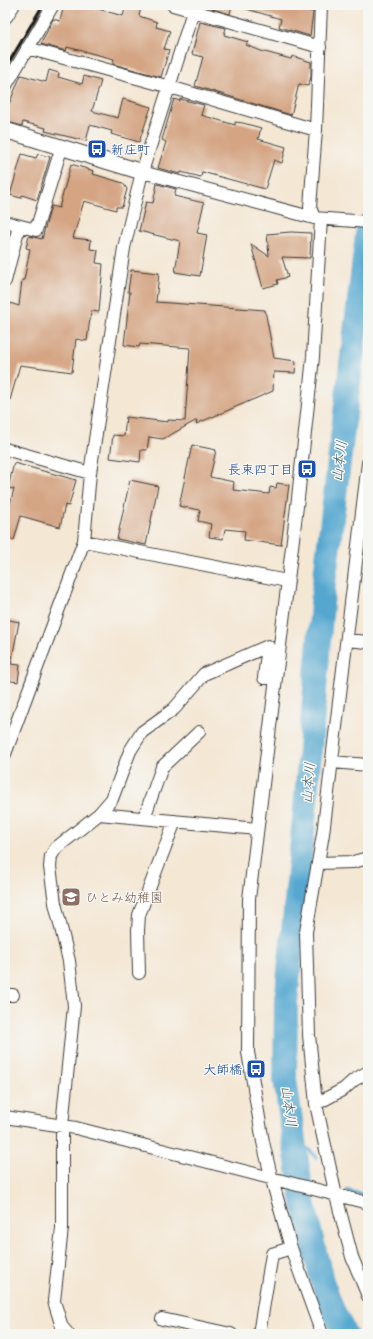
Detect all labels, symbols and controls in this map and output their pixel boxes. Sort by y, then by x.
bus stop icon: 新庄町 [86,138,108,160]
place label: 新庄町 [111,138,150,161]
water label: 山本川 [325,439,354,483]
place label: 長束四丁目 [228,458,293,481]
bus stop icon: 長束四丁目 [296,458,318,480]
water label: 山本川 [294,761,323,805]
school or university icon: ひとみ幼稚園 [60,886,82,908]
place label: ひとみ幼稚園 [85,886,163,909]
place label: 大師橋 [203,1058,242,1081]
bus stop icon: 大師橋 [245,1058,267,1080]
water label: 山本川 [273,1084,304,1129]

